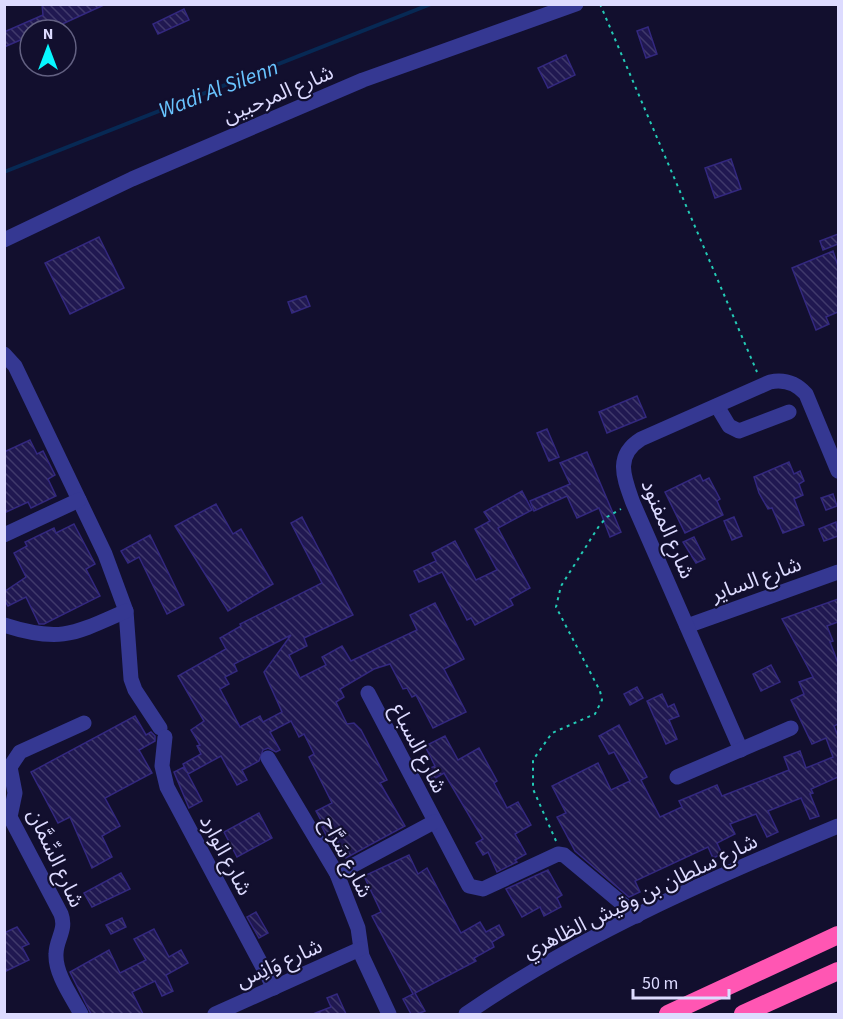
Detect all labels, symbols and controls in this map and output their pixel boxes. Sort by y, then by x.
north arrow [18,18,78,78]
text: N [43,23,53,45]
water label: Wadi Al Silenn [154,51,283,126]
street label: شارع المرحبين [218,57,338,131]
street label: شارع المفنود [634,475,702,583]
street label: شارع الساير [706,549,805,610]
street label: شارع السباع [384,698,454,798]
street label: شارع السِّمَّان [20,804,92,912]
street label: شارع الوارد [192,809,260,901]
street label: شارع سَرَّاح [314,811,380,903]
street label: شارع سلطان بن وقيش الظاهري [518,826,763,967]
street label: شارع وَانِس [231,931,327,995]
scale bar [633,962,729,1000]
text: 50 m [642,971,678,996]

